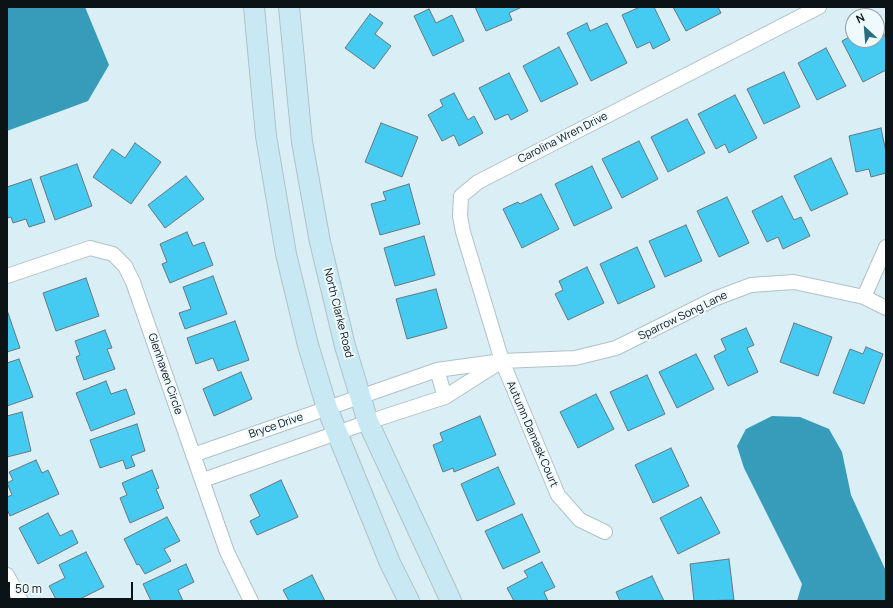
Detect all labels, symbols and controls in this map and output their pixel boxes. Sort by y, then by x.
north arrow [845,8,885,48]
text: N [853,9,867,26]
street label: Carolina Wren Drive [516,110,610,166]
street label: North Clarke Road [321,267,355,359]
street label: Sparrow Song Lane [636,289,730,343]
street label: Glenhaven Circle [145,332,185,416]
street label: Autumn Damask Court [504,379,560,489]
street label: Bryce Drive [247,411,305,441]
scale bar [10,574,135,600]
text: 50 m [15,580,42,597]

